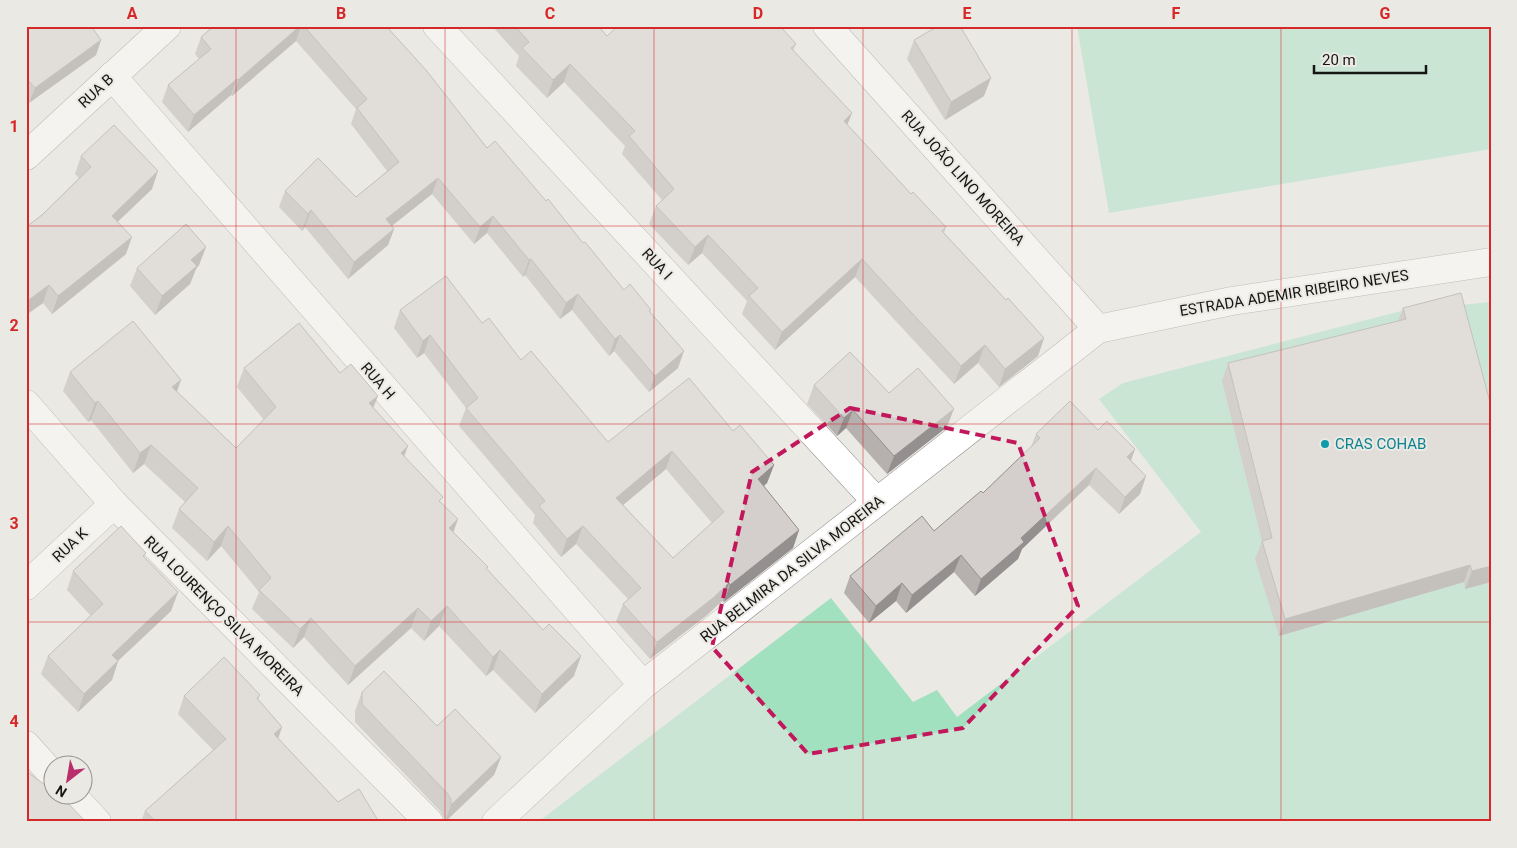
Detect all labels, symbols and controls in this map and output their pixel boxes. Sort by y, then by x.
text: A [127,4,138,23]
text: B [336,4,346,23]
text: C [545,4,555,23]
text: D [753,4,763,23]
text: E [963,4,972,23]
text: F [1172,4,1181,23]
text: G [1380,4,1391,23]
scale bar [1314,42,1427,74]
text: 20 m [1322,51,1356,69]
street label: RUA B [75,70,117,112]
street label: RUA JOÃO LINO MOREIRA [898,107,1029,249]
text: 1 [9,117,19,136]
street label: RUA I [638,245,676,283]
street label: ESTRADA ADEMIR RIBEIRO NEVES [1178,266,1410,320]
text: 2 [9,316,19,335]
street label: RUA H [357,359,399,403]
place label: CRAS COHAB [1335,435,1426,453]
marker: CRAS COHAB [1319,438,1331,450]
street label: RUA BELMIRA DA SILVA MOREIRA [697,492,888,646]
text: 3 [9,514,19,533]
street label: RUA K [49,524,92,566]
street label: RUA LOURENÇO SILVA MOREIRA [140,532,308,700]
text: 4 [9,712,19,731]
north arrow [42,756,92,806]
text: N [53,782,70,801]

